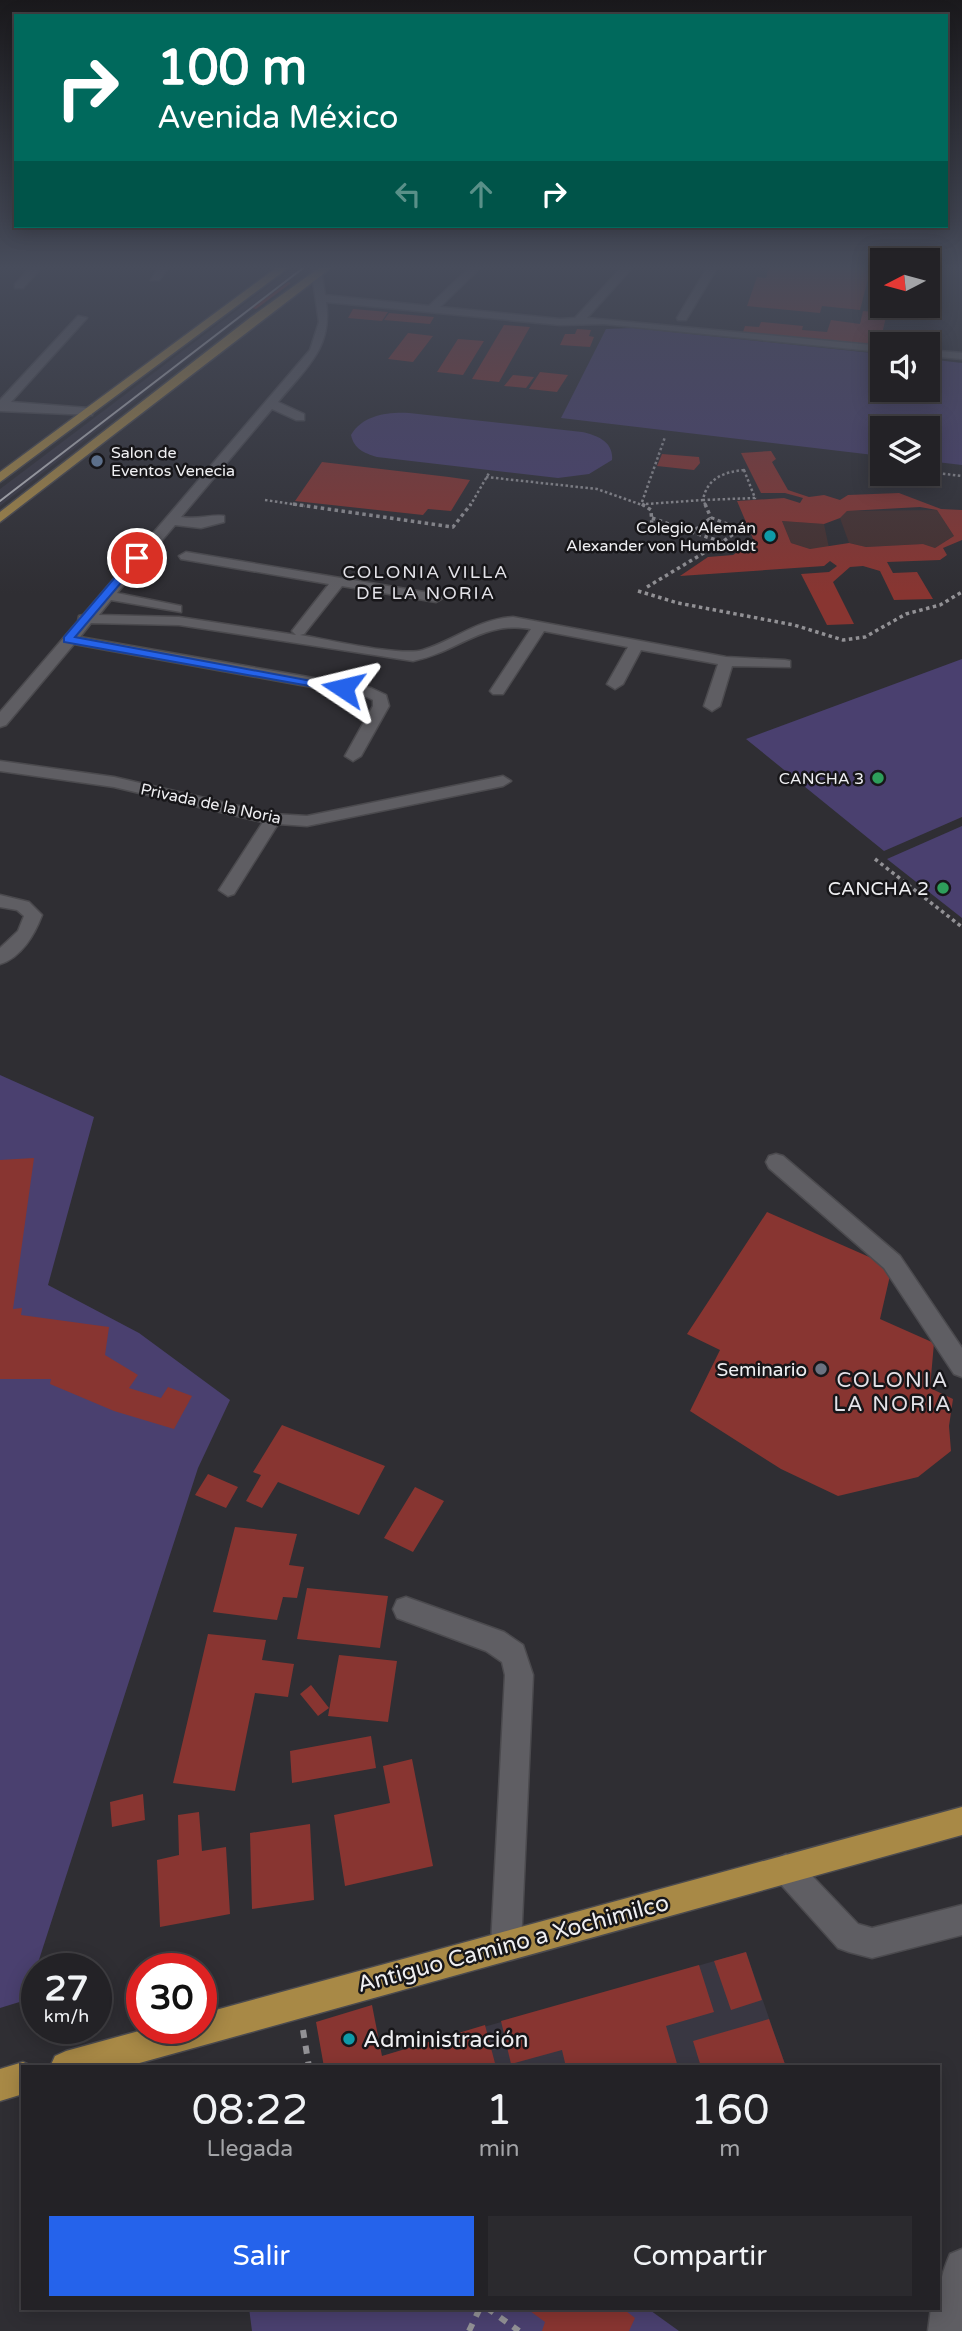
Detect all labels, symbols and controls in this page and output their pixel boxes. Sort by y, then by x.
text: 100 m [157,39,307,98]
icon: right [42,42,133,133]
text: Avenida México [157,99,399,137]
icon: left [389,175,427,213]
icon: ahead [462,175,500,213]
icon: right [535,175,573,213]
north arrow [870,248,940,318]
map controls [870,248,940,486]
button: sound [870,332,940,402]
button: layers [870,416,940,486]
place label: Salon de Eventos Venecia [111,443,235,481]
marker: Salon de Eventos Venecia [89,453,105,469]
place label: Colegio Alemán Alexander von Humboldt [566,518,756,556]
pin [107,528,167,588]
marker: Colegio Alemán Alexander von Humboldt [762,528,778,544]
icon: arrive [118,539,156,577]
district label: COLONIA VILLA DE LA NORIA [343,561,509,604]
position arrow [306,651,380,725]
place label: CANCHA 3 [779,769,864,789]
marker: CANCHA 3 [870,770,886,786]
street label: Privada de la Noria [139,779,283,829]
place label: CANCHA 2 [828,878,929,900]
marker: CANCHA 2 [935,880,951,896]
place label: Seminario [717,1359,807,1381]
marker: Seminario [813,1361,829,1377]
district label: COLONIA LA NORIA [833,1368,953,1417]
street label: Antiguo Camino a Xochimilco [354,1889,672,1999]
speed limit sign: 30 [126,1953,217,2044]
text: 27 [45,1968,88,2010]
text: km/h [44,2005,89,2027]
place label: Administración [363,2026,528,2054]
marker: Administración [341,2031,357,2047]
text: 08:22 [192,2085,308,2136]
text: 1 [486,2085,512,2136]
text: 160 [690,2085,769,2136]
text: Llegada [206,2135,293,2163]
text: min [479,2135,520,2163]
text: m [719,2135,740,2163]
button: Salir [49,2216,474,2296]
button: Compartir [488,2216,912,2296]

